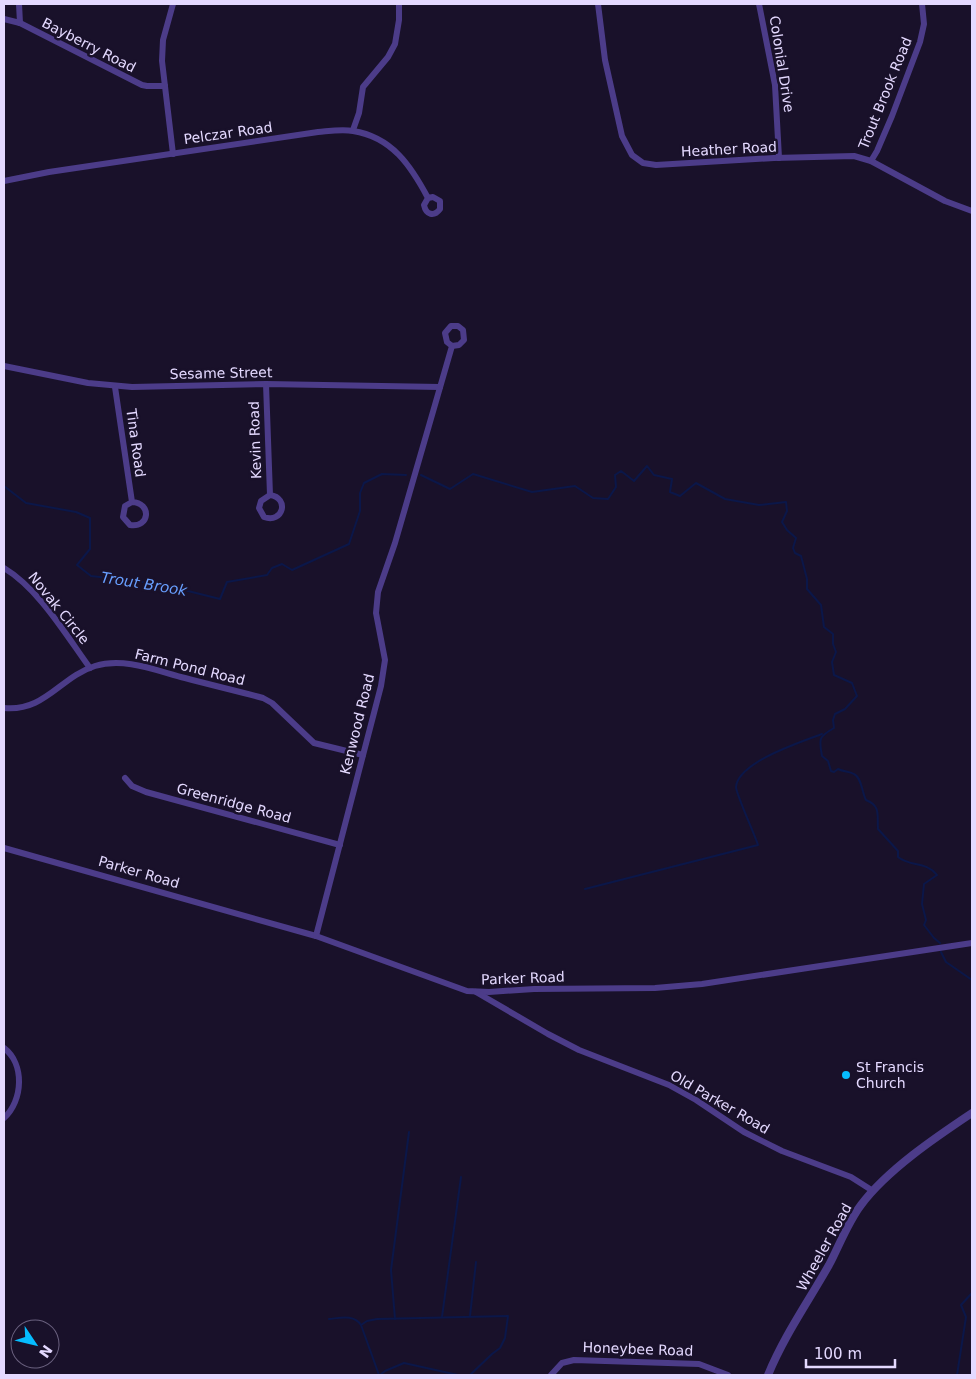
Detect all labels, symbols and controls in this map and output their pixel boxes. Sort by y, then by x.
street label: Bayberry Road [39,14,139,76]
street label: Colonial Drive [766,14,798,114]
street label: Trout Brook Road [855,35,915,152]
street label: Pelczar Road [183,119,273,147]
street label: Heather Road [681,138,777,160]
street label: Sesame Street [170,364,273,382]
street label: Kevin Road [246,401,264,479]
street label: Tina Road [123,407,149,478]
water label: Trout Brook [100,568,190,600]
street label: Novak Circle [25,569,93,647]
street label: Farm Pond Road [133,646,247,688]
street label: Kenwood Road [337,672,377,776]
street label: Greenridge Road [175,780,293,826]
street label: Parker Road [97,853,181,891]
street label: Parker Road [481,969,565,987]
place label: St Francis Church [856,1059,924,1091]
street label: Old Parker Road [668,1067,772,1137]
marker: St Francis Church [840,1069,852,1081]
street label: Wheeler Road [793,1200,855,1294]
north arrow [10,1319,60,1369]
scale bar [806,1336,895,1368]
street label: Honeybee Road [582,1339,694,1359]
text: N [36,1342,56,1361]
text: 100 m [814,1345,862,1363]

